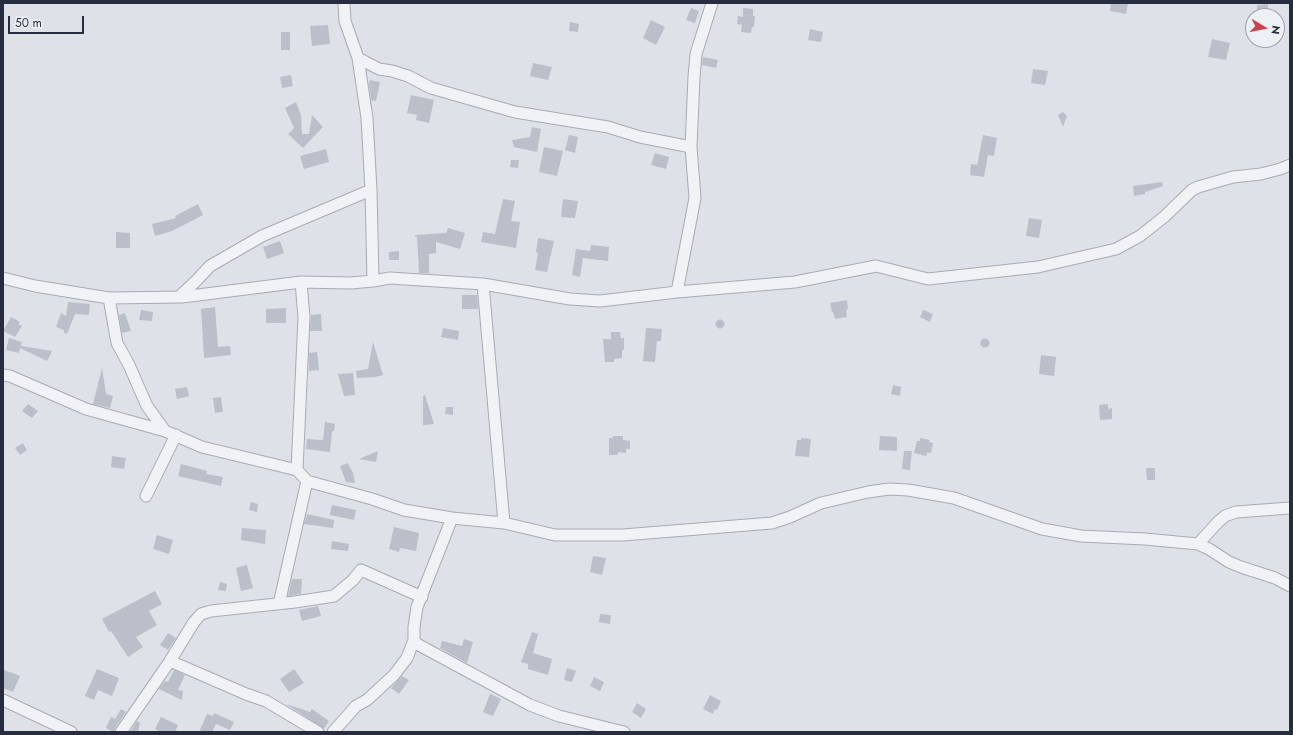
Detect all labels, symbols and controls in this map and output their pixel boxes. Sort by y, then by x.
scale bar [10,8,86,34]
north arrow [1245,8,1285,48]
text: 50 m [15,14,42,32]
text: N [1267,24,1284,36]

